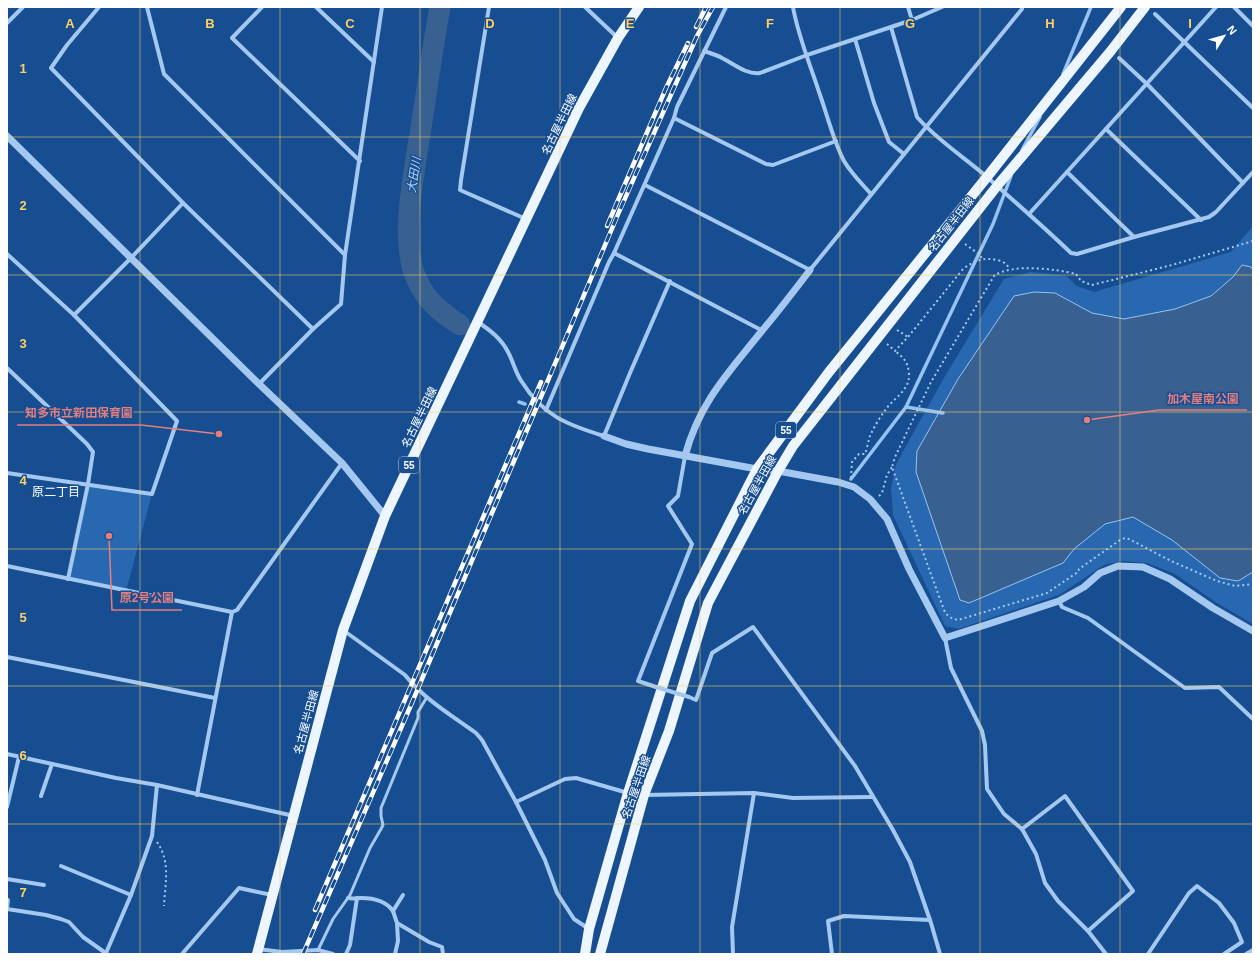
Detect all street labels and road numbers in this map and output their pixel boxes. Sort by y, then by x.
street label: 名古屋半田線 [539,92,579,156]
street label: 名古屋半田線 [926,194,976,254]
street label: 名古屋半田線 [399,385,439,449]
road number: 55 [776,422,796,438]
street label: 名古屋半田線 [736,453,778,517]
road number: 55 [399,457,419,473]
street label: 名古屋半田線 [292,689,320,755]
street label: 名古屋半田線 [620,754,652,820]

